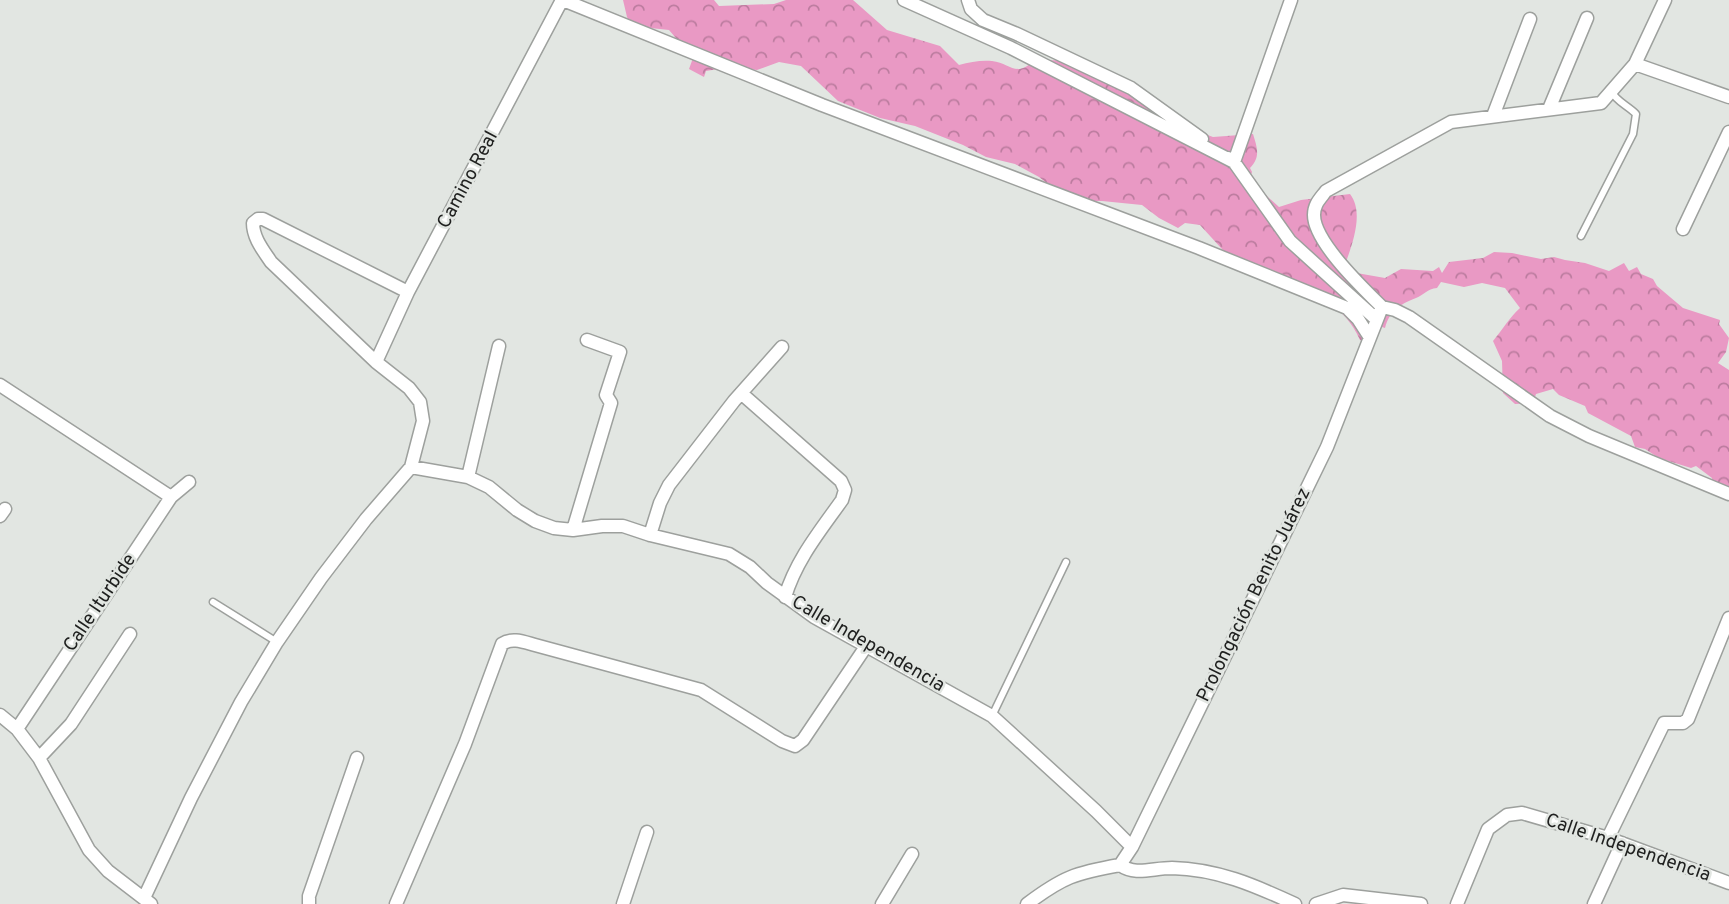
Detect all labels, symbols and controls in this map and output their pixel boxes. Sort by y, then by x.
street label: Camino Real [432,127,504,233]
street label: Prolongación Benito Juárez [1192,484,1316,706]
street label: Calle Iturbide [58,549,142,657]
street label: Calle Independencia [787,590,949,698]
street label: Calle Independencia [1542,808,1714,888]

